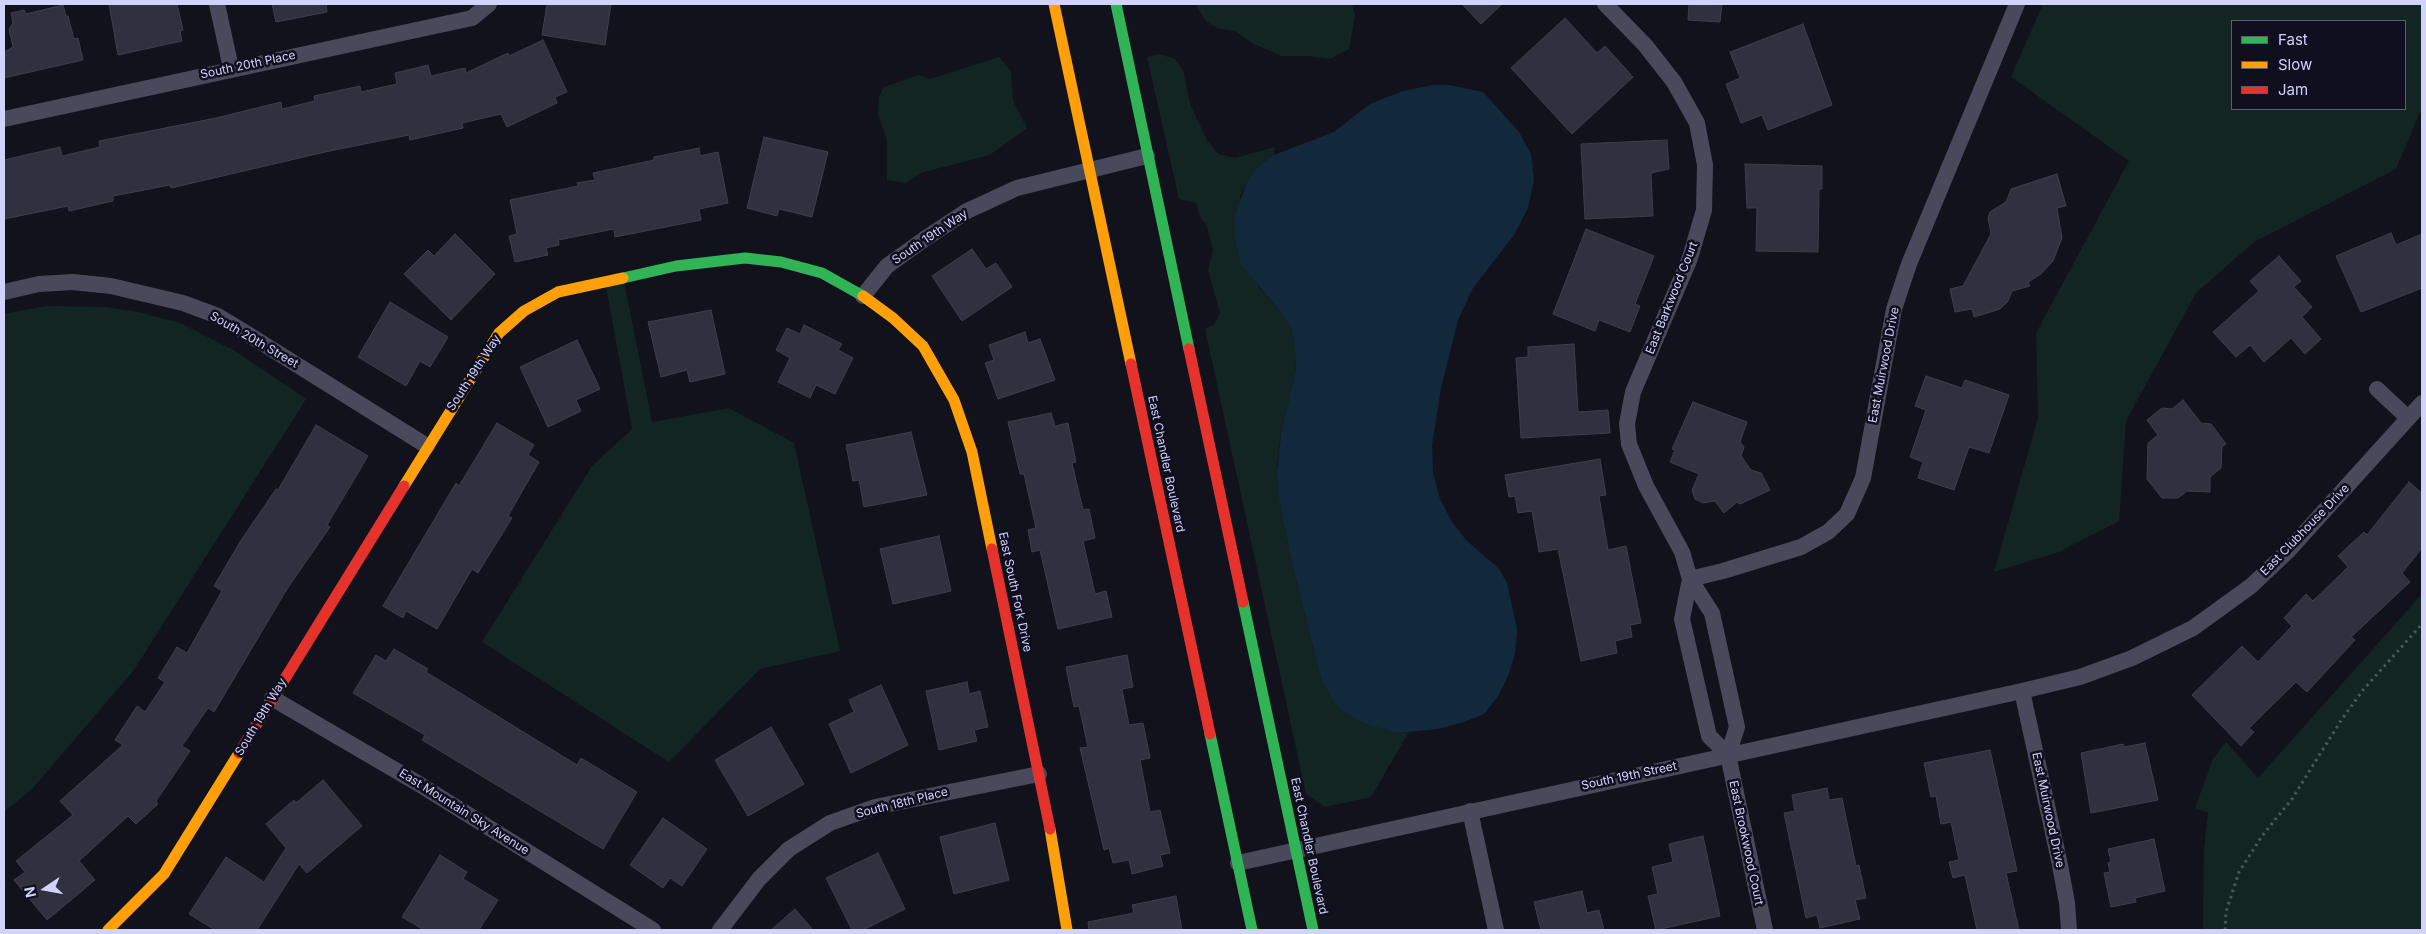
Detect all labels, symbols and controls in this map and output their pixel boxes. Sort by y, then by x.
legend [2231,20,2406,110]
text: Fast [2278,30,2308,49]
street label: South 20th Place [199,48,297,82]
text: Slow [2278,55,2312,74]
text: Jam [2278,80,2308,99]
street label: South 19th Way [890,206,970,268]
street label: East Barkwood Court [1643,240,1701,356]
street label: East Muirwood Drive [1866,306,1902,424]
street label: South 20th Street [207,309,301,371]
street label: South 19th Way [444,332,504,414]
street label: East Chandler Boulevard [1144,394,1188,534]
street label: East Clubhouse Drive [2258,481,2352,579]
street label: East South Fork Drive [995,531,1035,653]
street label: South 19th Way [232,676,290,758]
street label: East Muirwood Drive [2029,751,2067,869]
street label: South 19th Street [1580,759,1678,793]
street label: East Mountain Sky Avenue [396,766,532,858]
street label: East Chandler Boulevard [1287,776,1331,916]
street label: East Brookwood Court [1726,779,1766,907]
street label: South 18th Place [855,785,949,821]
north arrow [20,864,70,914]
text: N [20,885,39,899]

